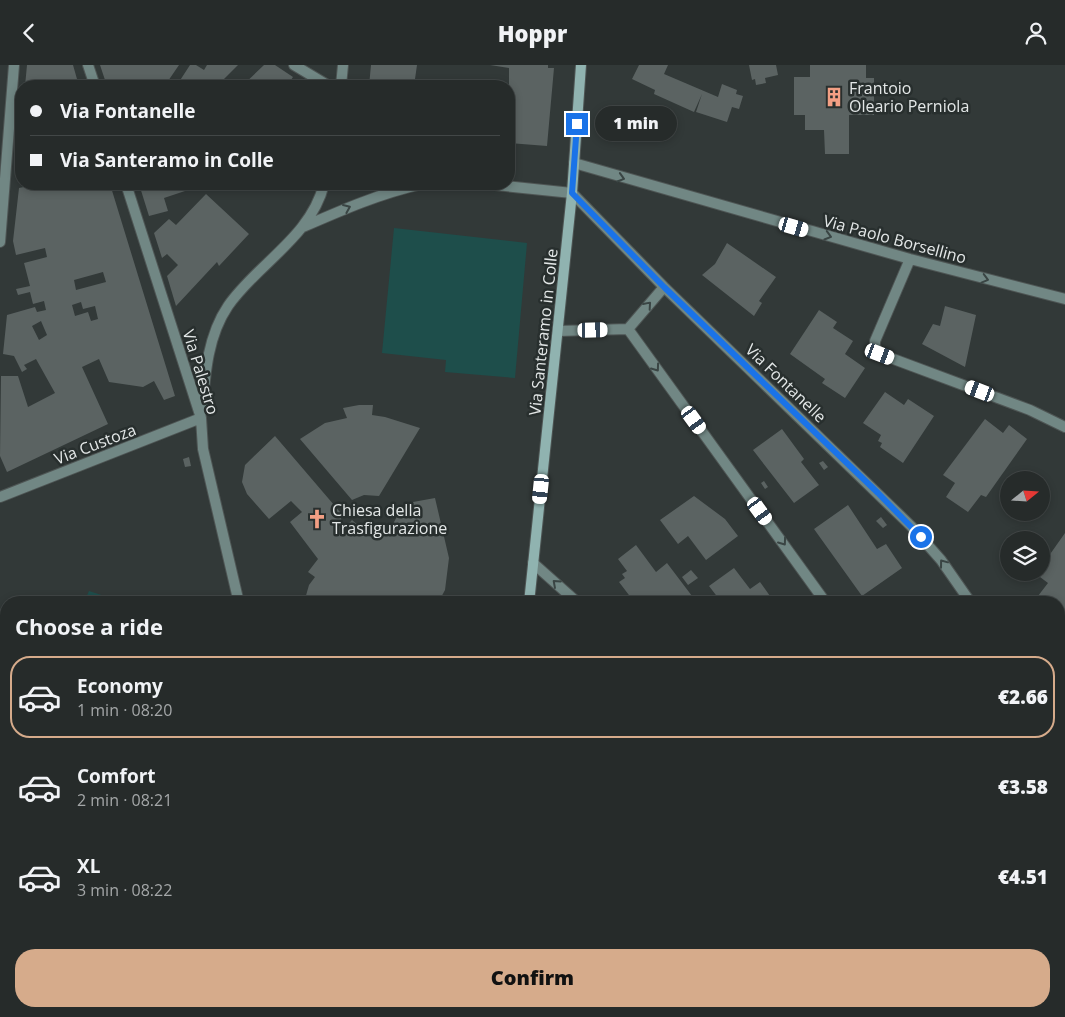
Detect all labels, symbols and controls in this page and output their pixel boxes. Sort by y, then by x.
text: Hoppr [498,18,567,48]
icon: back [15,19,43,47]
icon: person [1022,19,1050,47]
place label: Frantoio Oleario Perniola [849,77,969,117]
building icon: Frantoio Oleario Perniola [823,86,845,108]
text: Via Fontanelle [60,98,196,124]
callout: 1 min [594,107,677,141]
text: 1 min [613,112,659,134]
route end [566,113,588,135]
text: Via Santeramo in Colle [60,147,274,173]
one-way arrow [616,172,624,182]
one-way arrow [342,203,351,214]
street label: Via Paolo Borsellino [821,209,969,269]
car [777,216,810,238]
one-way arrow [823,231,831,241]
street label: Via Santeramo in Colle [523,248,563,416]
one-way arrow [980,273,989,284]
one-way arrow [643,302,652,311]
car [577,322,608,338]
street label: Via Palestro [178,327,224,417]
street label: Via Fontanelle [741,339,831,427]
car [863,342,896,366]
one-way arrow [650,363,659,372]
car [963,379,996,403]
car [679,403,708,437]
street label: Via Custoza [51,418,139,470]
north arrow [1000,471,1050,521]
map controls [1000,471,1050,581]
car [531,473,550,505]
car [745,494,774,528]
place label: Chiesa della Trasfigurazione [332,499,447,539]
church icon: Chiesa della Trasfigurazione [306,508,328,530]
route start [910,526,932,548]
button: layers [1000,531,1050,581]
one-way arrow [777,537,786,546]
one-way arrow [940,560,948,569]
one-way arrow [552,580,561,589]
text: Choose a ride [15,611,163,641]
text: Economy [77,673,163,699]
icon: car [17,675,62,720]
text: €2.66 [998,684,1048,710]
text: 1 min · 08:20 [77,699,172,721]
text: Comfort [77,763,156,789]
icon: car [17,765,62,810]
text: €3.58 [998,774,1048,800]
text: 2 min · 08:21 [77,789,172,811]
text: XL [77,853,100,879]
icon: car [17,855,62,900]
text: €4.51 [998,864,1048,890]
text: 3 min · 08:22 [77,879,172,901]
button: Confirm [15,949,1050,1007]

